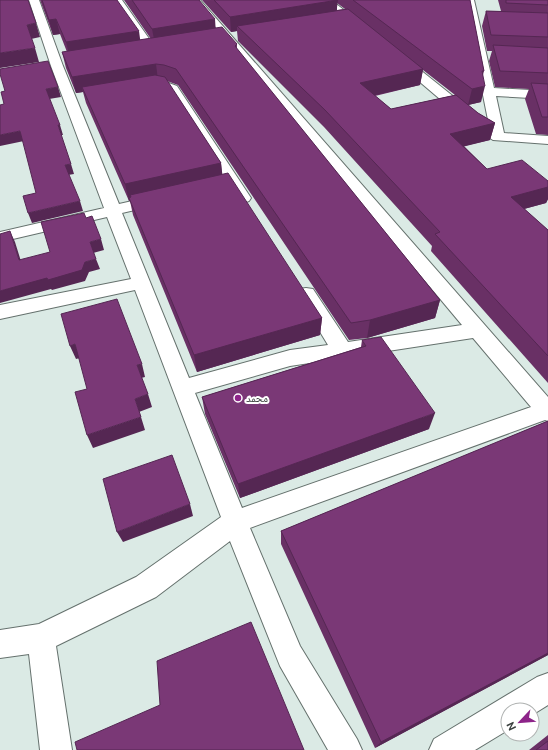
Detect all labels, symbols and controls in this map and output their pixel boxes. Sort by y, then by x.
place label: محمد [246,392,268,404]
marker: محمد [233,393,243,403]
north arrow [500,702,540,742]
text: N [504,720,518,733]

